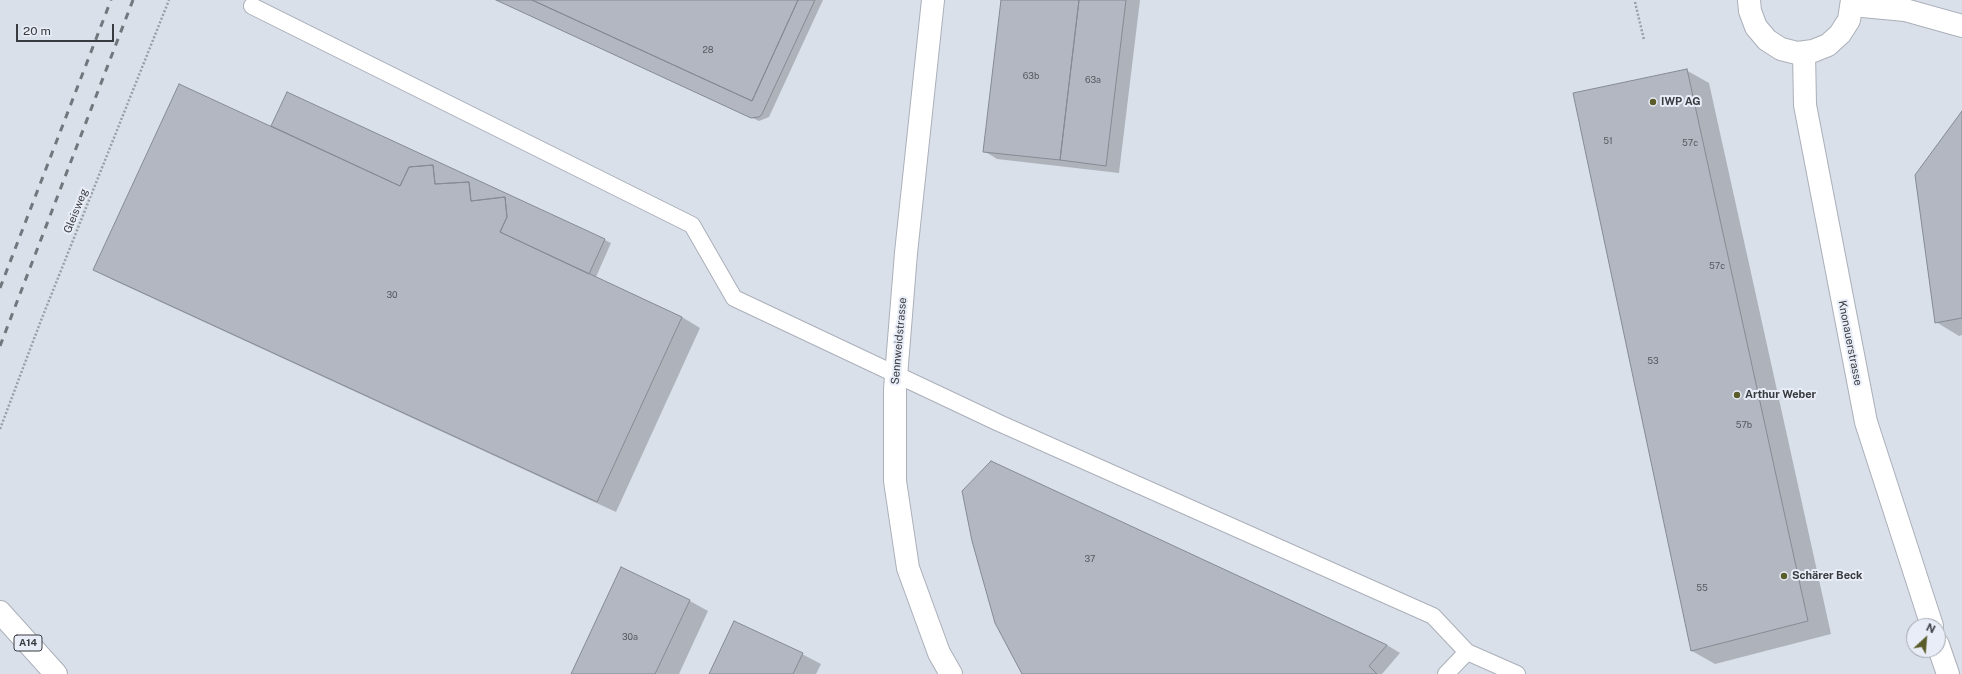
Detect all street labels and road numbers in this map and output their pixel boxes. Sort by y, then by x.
street label: Gleisweg [61,187,91,235]
street label: Sennweidstrasse [889,297,909,385]
street label: Knonauerstrasse [1835,299,1865,387]
road number: A14 [14,635,42,651]

